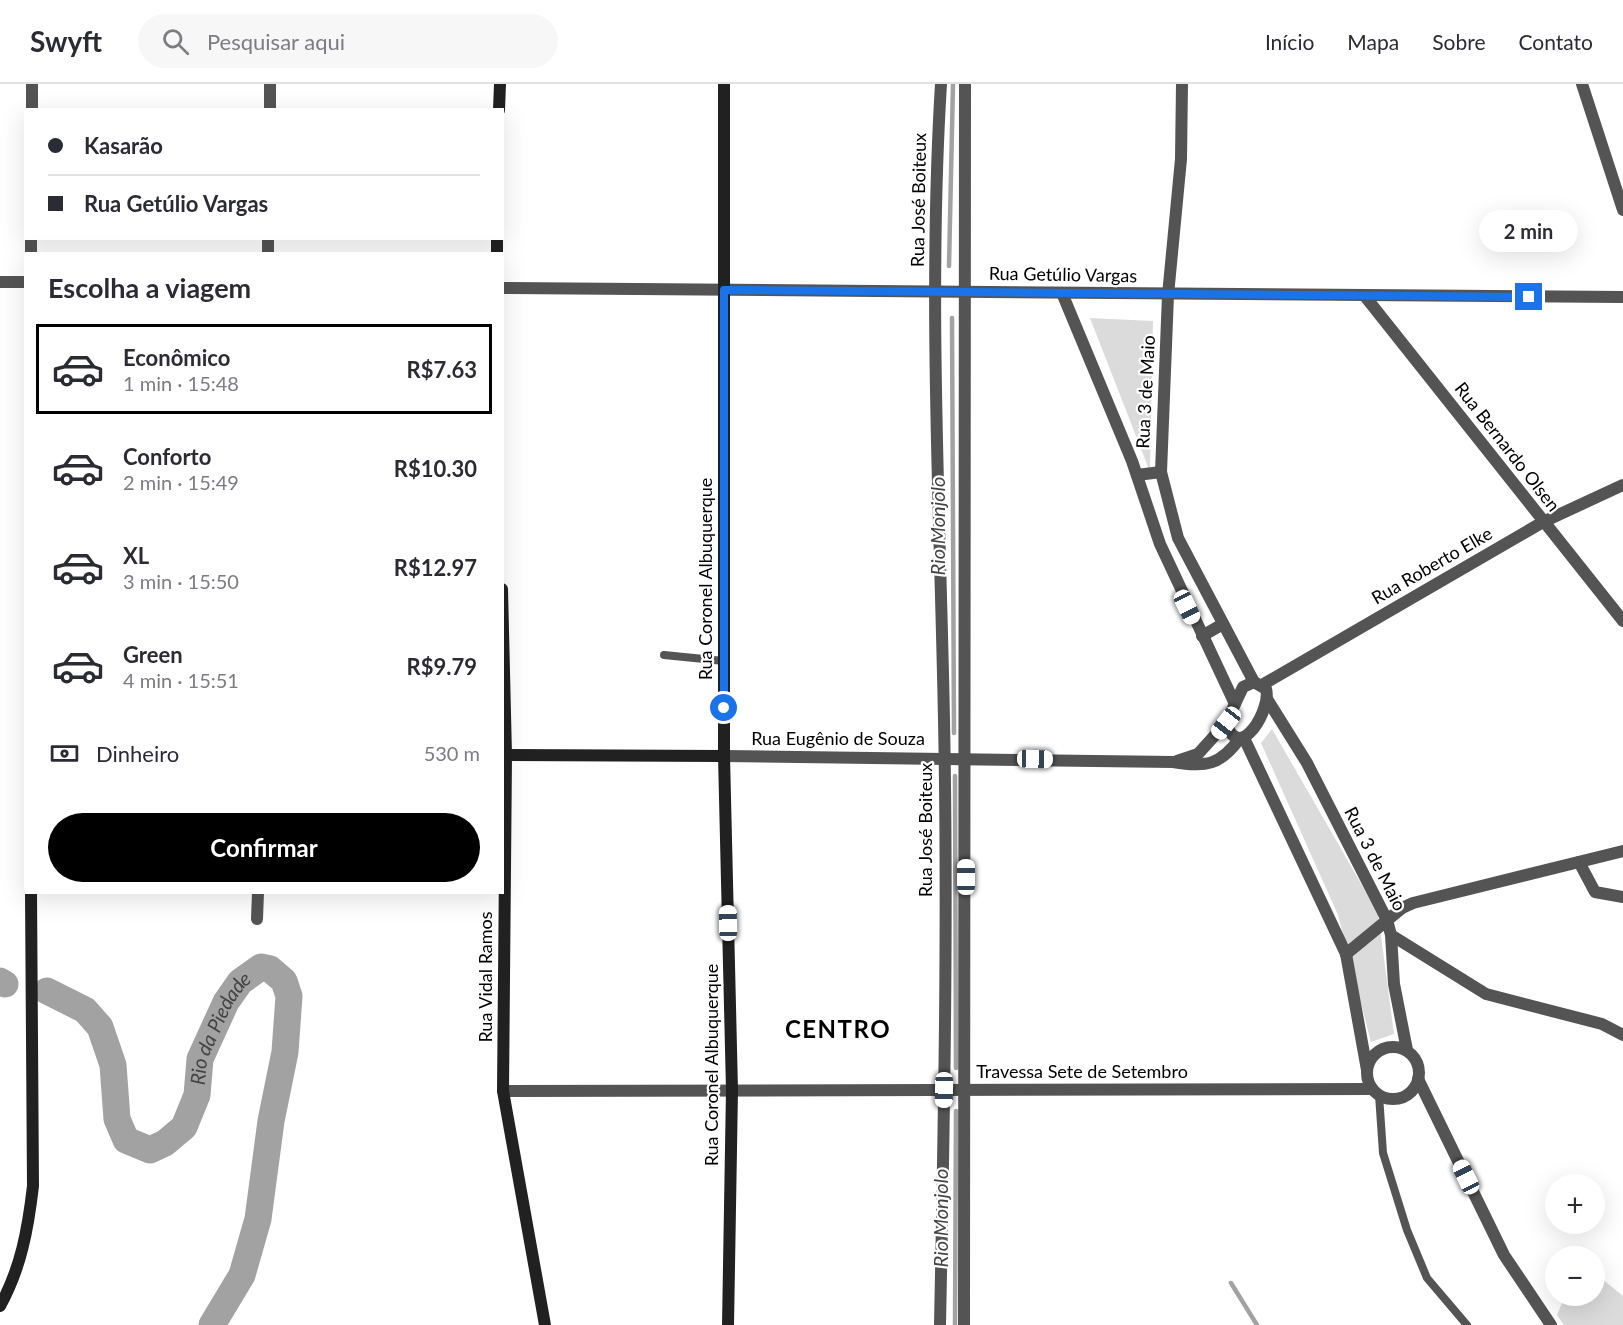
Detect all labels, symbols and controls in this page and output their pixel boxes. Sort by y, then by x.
search box [138,14,558,68]
text: Swyft [30,24,102,58]
icon: search [159,25,192,58]
text: Pesquisar aqui [207,28,345,55]
text: Início [1265,29,1314,54]
text: Mapa [1347,29,1399,54]
text: Sobre [1432,29,1485,54]
text: Contato [1518,29,1593,54]
text: Kasarão [84,132,163,159]
street label: Rua José Boiteux [906,133,930,267]
text: Rua Getúlio Vargas [84,190,268,217]
callout: 2 min [1480,210,1579,252]
text: 2 min [1504,219,1553,243]
street label: Rua Getúlio Vargas [989,262,1138,286]
text: Escolha a viagem [48,271,251,304]
route end [1515,283,1542,310]
street label: Rua 3 de Maio [1131,335,1159,449]
icon: car [51,342,105,396]
text: Econômico [123,344,230,371]
text: R$7.63 [407,356,477,383]
text: 1 min · 15:48 [123,371,239,395]
street label: Rua Bernardo Olsen [1450,377,1565,515]
icon: car [51,441,105,495]
text: Conforto [123,443,211,470]
text: R$10.30 [394,455,477,482]
text: 2 min · 15:49 [123,470,239,494]
water label: Rio Monjolo [925,477,949,575]
street label: Rua Coronel Albuquerque [694,478,716,680]
street label: Rua Roberto Elke [1367,522,1496,609]
icon: car [51,540,105,594]
text: XL [123,542,149,569]
text: R$12.97 [394,554,477,581]
text: 3 min · 15:50 [123,569,239,593]
car [1171,587,1203,627]
icon: car [51,639,105,693]
text: Green [123,641,183,668]
text: R$9.79 [407,653,477,680]
text: 4 min · 15:51 [123,668,239,692]
route start [710,694,737,721]
car [1208,703,1244,743]
street label: Rua Eugênio de Souza [751,727,925,749]
icon: cash [48,737,81,770]
text: Dinheiro [96,740,179,767]
text: 530 m [424,741,480,765]
car [1017,750,1053,768]
street label: Rua José Boiteux [914,763,936,897]
street label: Rua 3 de Maio [1340,803,1411,914]
button: Confirmar [48,813,480,882]
car [957,859,975,895]
car [719,905,737,941]
street label: Rua Vidal Ramos [474,911,496,1043]
street label: Rua Coronel Albuquerque [700,964,722,1166]
water label: Rio da Piedade [185,966,255,1086]
district label: CENTRO [785,1014,891,1043]
street label: Travessa Sete de Setembro [976,1060,1188,1082]
car [935,1072,953,1108]
car [1450,1157,1482,1197]
water label: Rio Monjolo [928,1169,952,1267]
map controls [1545,1174,1605,1306]
button: + [1545,1174,1605,1234]
button: − [1545,1246,1605,1306]

